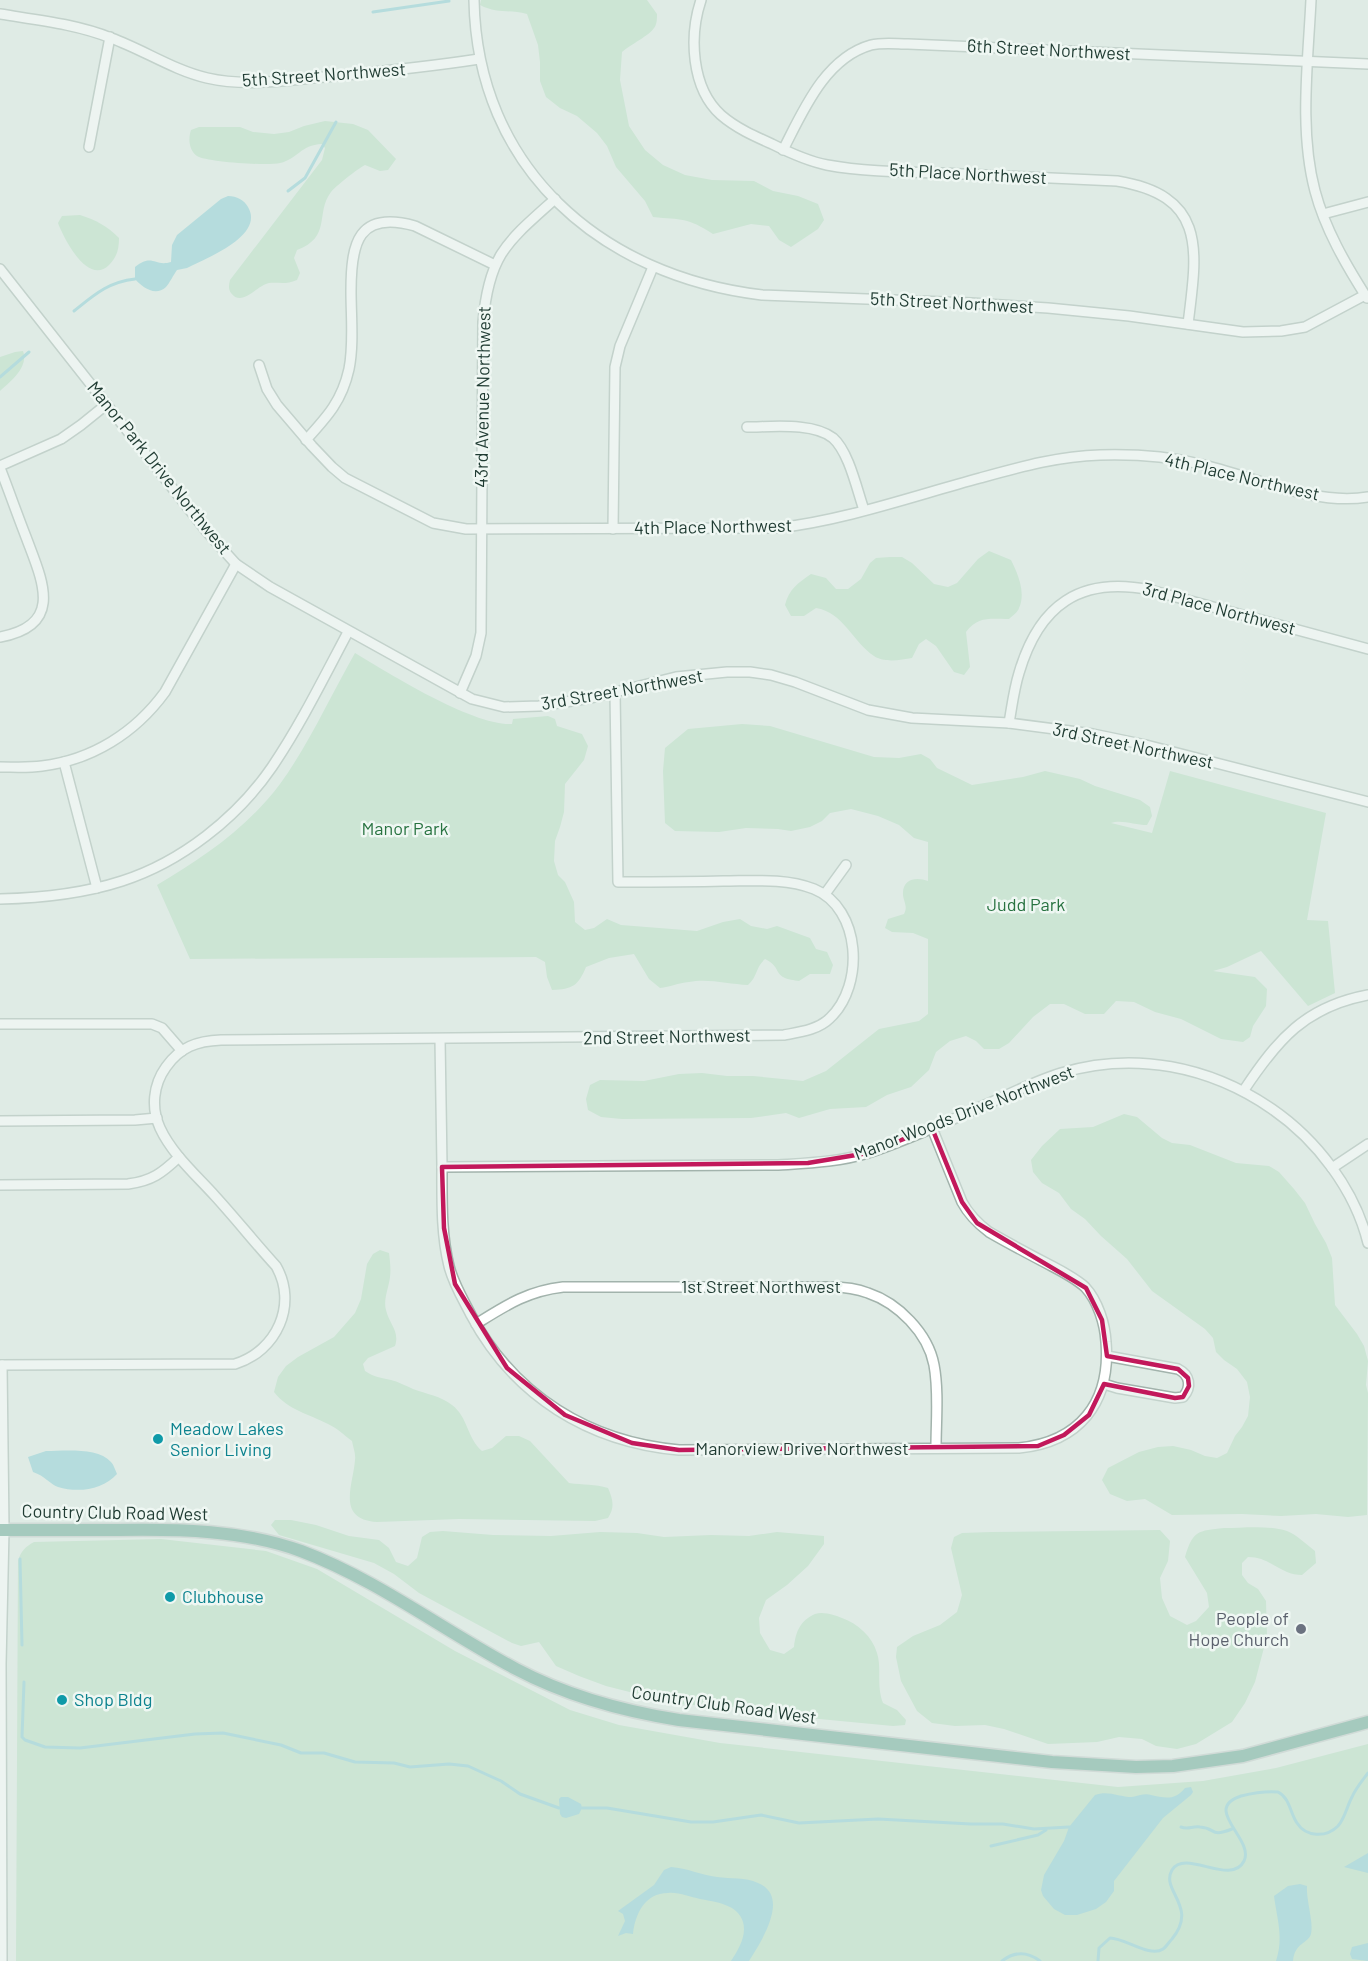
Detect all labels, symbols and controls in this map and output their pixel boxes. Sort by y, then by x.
street label: 6th Street Northwest [967,34,1132,64]
street label: 5th Street Northwest [241,57,407,91]
street label: 5th Place Northwest [889,158,1047,188]
street label: 5th Street Northwest [870,287,1035,317]
street label: 43rd Avenue Northwest [469,306,495,488]
street label: Manor Park Drive Northwest [83,376,236,558]
street label: 4th Place Northwest [1163,447,1322,505]
street label: 4th Place Northwest [634,514,792,538]
street label: 3rd Place Northwest [1140,577,1298,639]
street label: 3rd Street Northwest [539,664,705,714]
street label: 3rd Street Northwest [1051,717,1216,773]
park label: Manor Park [362,817,448,839]
park label: Judd Park [987,893,1065,915]
street label: 2nd Street Northwest [583,1024,751,1048]
street label: Manor Woods Drive Northwest [850,1060,1077,1164]
street label: 1st Street Northwest [681,1275,841,1297]
place label: Meadow Lakes Senior Living [170,1417,284,1460]
marker: Meadow Lakes Senior Living [151,1432,165,1446]
street label: Manorview Drive Northwest [695,1437,909,1459]
street label: Country Club Road West [22,1499,209,1525]
place label: Clubhouse [182,1585,264,1607]
marker: Clubhouse [163,1590,177,1604]
place label: People of Hope Church [1189,1607,1289,1650]
marker: People of Hope Church [1294,1622,1308,1636]
street label: Country Club Road West [630,1680,818,1728]
place label: Shop Bldg [74,1688,152,1710]
marker: Shop Bldg [55,1693,69,1707]

